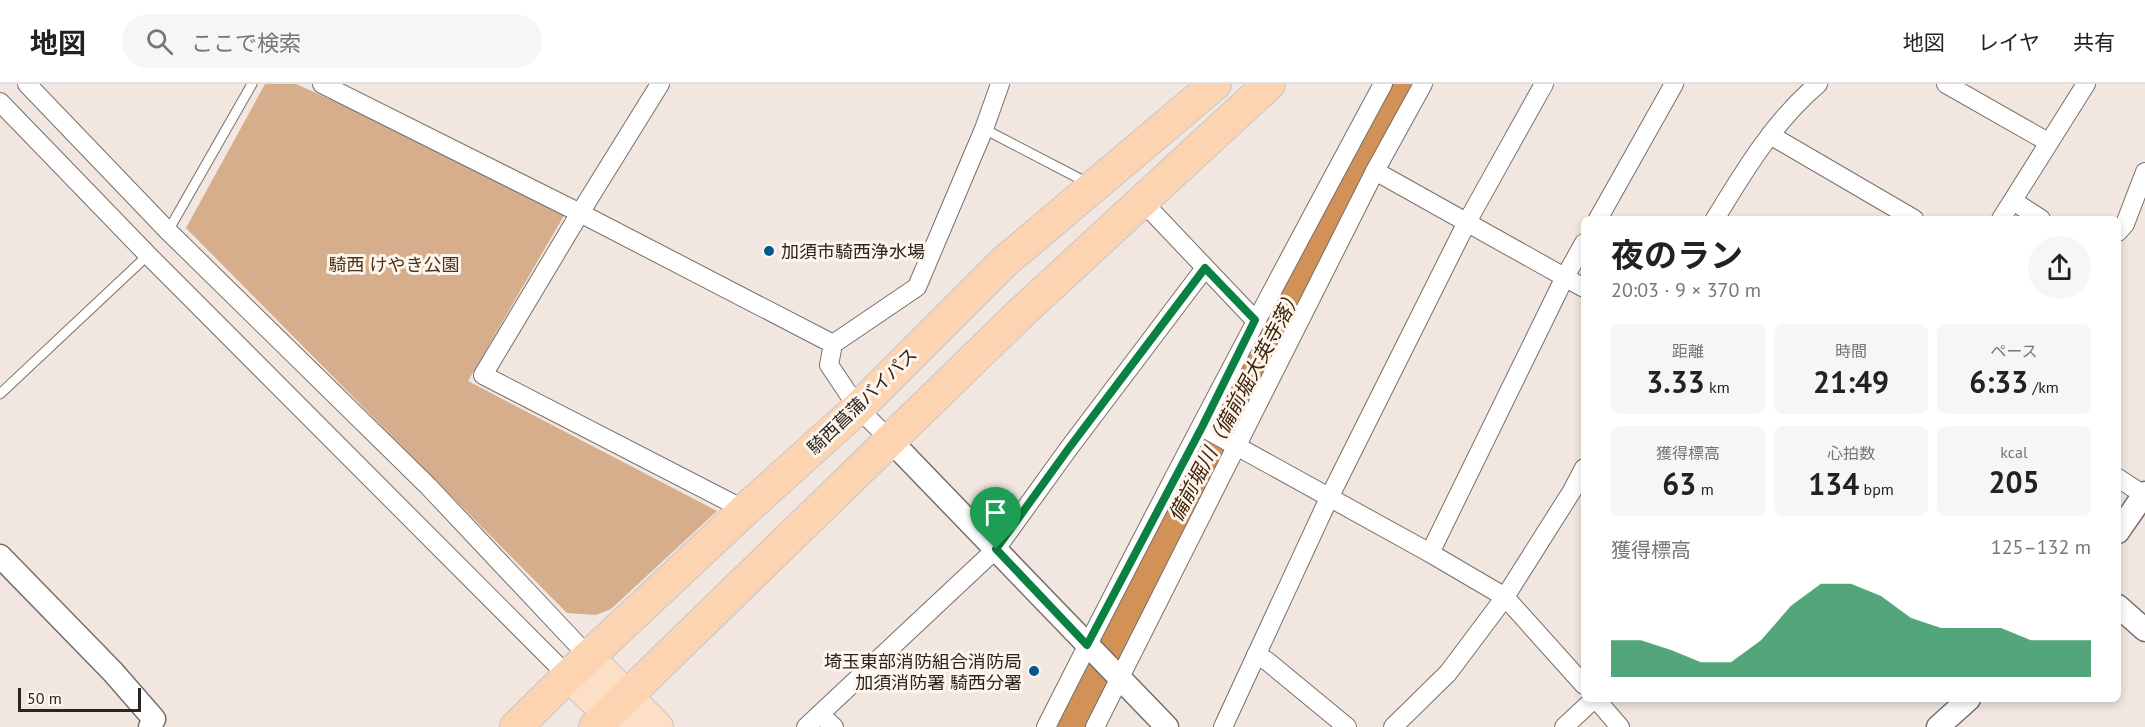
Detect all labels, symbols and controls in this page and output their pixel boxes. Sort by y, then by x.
search box [122,14,542,68]
text: 地図 [30,24,86,61]
icon: search [143,25,176,58]
text: ここで検索 [191,29,301,57]
text: 地図 [1903,29,1945,56]
text: レイヤ [1978,29,2040,56]
text: 共有 [2073,29,2115,56]
text: 夜のラン [1611,233,1743,276]
button: share [2028,236,2091,299]
place label: 加須市騎西浄水場 [781,240,925,263]
marker: 加須市騎西浄水場 [762,244,776,258]
park label: 騎西 けやき公園 [329,253,459,276]
text: 20:03 · 9 × 370 m [1611,277,1761,303]
water label: 備前堀川（備前堀大英寺落） [1162,284,1308,526]
text: 距離 [1672,341,1704,361]
text: 時間 [1835,341,1867,361]
text: ペース [1990,341,2038,361]
street label: 騎西菖蒲バイパス [802,343,922,459]
text: 3.33 [1646,362,1705,401]
text: 21:49 [1813,362,1889,401]
text: 6:33 [1969,362,2028,401]
text: km [1705,377,1730,397]
text: /km [2028,377,2059,397]
text: kcal [2000,442,2028,462]
text: 獲得標高 [1656,443,1720,463]
text: 心拍数 [1827,443,1875,463]
text: 205 [1988,462,2040,501]
text: 63 [1662,464,1696,503]
text: 134 [1808,464,1859,503]
text: m [1696,479,1714,499]
text: bpm [1859,479,1894,499]
pin [970,487,1021,549]
icon: arrive [979,496,1012,529]
text: 125–132 m [1991,534,2091,560]
text: 獲得標高 [1611,537,1691,563]
place label: 埼玉東部消防組合消防局 加須消防署 騎西分署 [824,650,1022,694]
marker: 埼玉東部消防組合消防局 加須消防署 騎西分署 [1027,664,1041,678]
scale bar [18,685,141,712]
text: 50 m [27,688,62,708]

